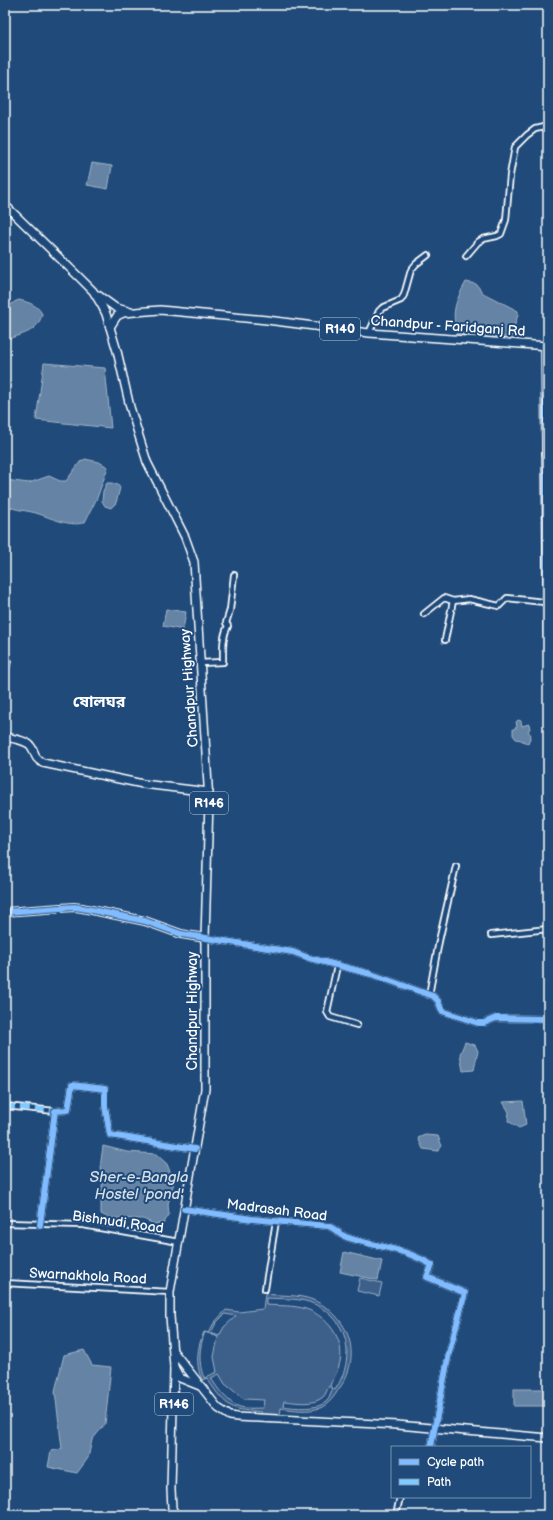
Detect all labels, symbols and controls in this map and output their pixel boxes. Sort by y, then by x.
street label: Chandpur - Faridganj Rd [370,312,526,340]
road number: R140 [320,318,360,340]
street label: Chandpur Highway [176,627,202,748]
district label: ষোলঘর [73,693,126,712]
road number: R146 [190,792,228,814]
street label: Chandpur Highway [184,951,201,1070]
water label: Sher-e-Bangla Hostel 'pond' [90,1168,188,1204]
street label: Madrasah Road [226,1195,328,1225]
street label: Bishnudi Road [71,1207,165,1237]
street label: Swarnakhola Road [29,1264,147,1288]
road number: R146 [155,1393,193,1415]
legend [391,1446,531,1498]
text: Cycle path [427,1455,484,1470]
text: Path [427,1475,452,1490]

